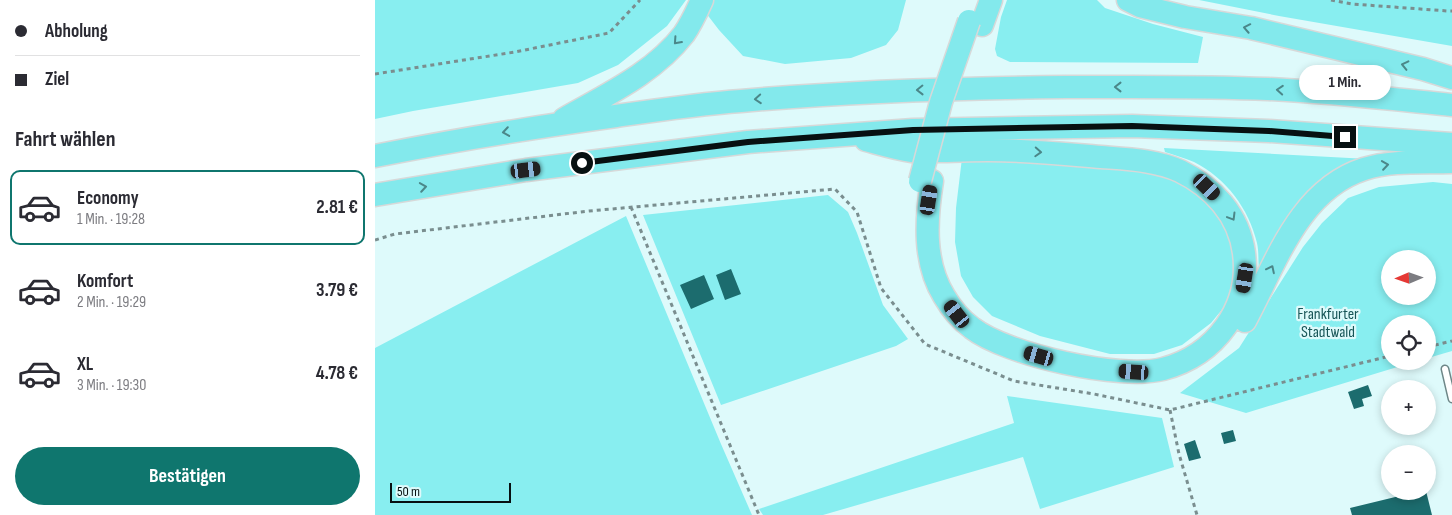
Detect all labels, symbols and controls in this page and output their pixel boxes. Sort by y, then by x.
text: Abholung [45,20,108,43]
one-way arrow [1242,23,1251,33]
one-way arrow [674,36,683,45]
one-way arrow [1400,60,1409,71]
callout: 1 Min. [1299,64,1391,100]
text: Ziel [45,68,69,91]
text: 1 Min. [1329,73,1361,92]
one-way arrow [1114,82,1122,92]
one-way arrow [916,84,924,95]
one-way arrow [1276,85,1284,96]
one-way arrow [754,94,762,105]
text: Fahrt wählen [15,126,116,153]
route end [1334,126,1356,148]
one-way arrow [502,127,511,137]
one-way arrow [1034,147,1042,158]
route start [571,152,593,174]
one-way arrow [1382,160,1390,171]
car [510,161,541,179]
car [1191,171,1223,203]
one-way arrow [419,183,427,193]
car [919,184,938,216]
icon: car [17,185,62,230]
text: Economy [77,187,139,210]
text: 2.81 € [316,196,358,219]
text: 1 Min. · 19:28 [77,210,145,229]
one-way arrow [1225,212,1235,221]
north arrow [1381,250,1436,305]
map controls [1381,250,1436,500]
car [1235,262,1254,294]
one-way arrow [1265,265,1275,274]
icon: car [17,268,62,313]
text: Komfort [77,270,133,293]
text: 3.79 € [316,279,358,302]
text: 2 Min. · 19:29 [77,293,146,312]
car [941,298,972,330]
park label: Frankfurter Stadtwald [1297,305,1359,342]
button: locate [1381,315,1436,370]
car [1022,345,1055,367]
icon: car [17,351,62,396]
text: XL [77,353,93,376]
text: 4.78 € [316,362,358,385]
car [1118,363,1149,381]
text: 3 Min. · 19:30 [77,376,146,395]
button: + [1381,380,1436,435]
button: − [1381,445,1436,500]
button: Bestätigen [15,447,360,505]
scale bar [390,480,511,503]
text: 50 m [397,483,420,500]

